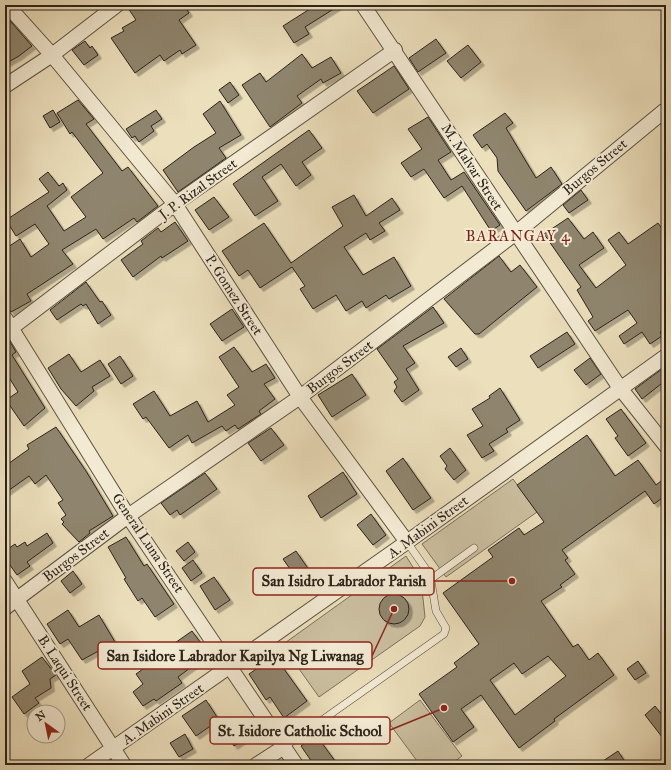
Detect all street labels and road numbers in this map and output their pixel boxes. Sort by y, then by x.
street label: M. Malvar Street [438,120,506,214]
street label: Burgos Street [559,135,631,199]
street label: J. P. Rizal Street [154,155,241,225]
street label: P. Gomez Street [202,252,266,338]
street label: Burgos Street [304,337,377,397]
street label: General Luna Street [108,490,188,596]
street label: A. Mabini Street [384,492,472,563]
street label: Burgos Street [40,525,113,585]
street label: B. Laqui Street [33,632,96,715]
street label: A. Mabini Street [118,680,207,749]

